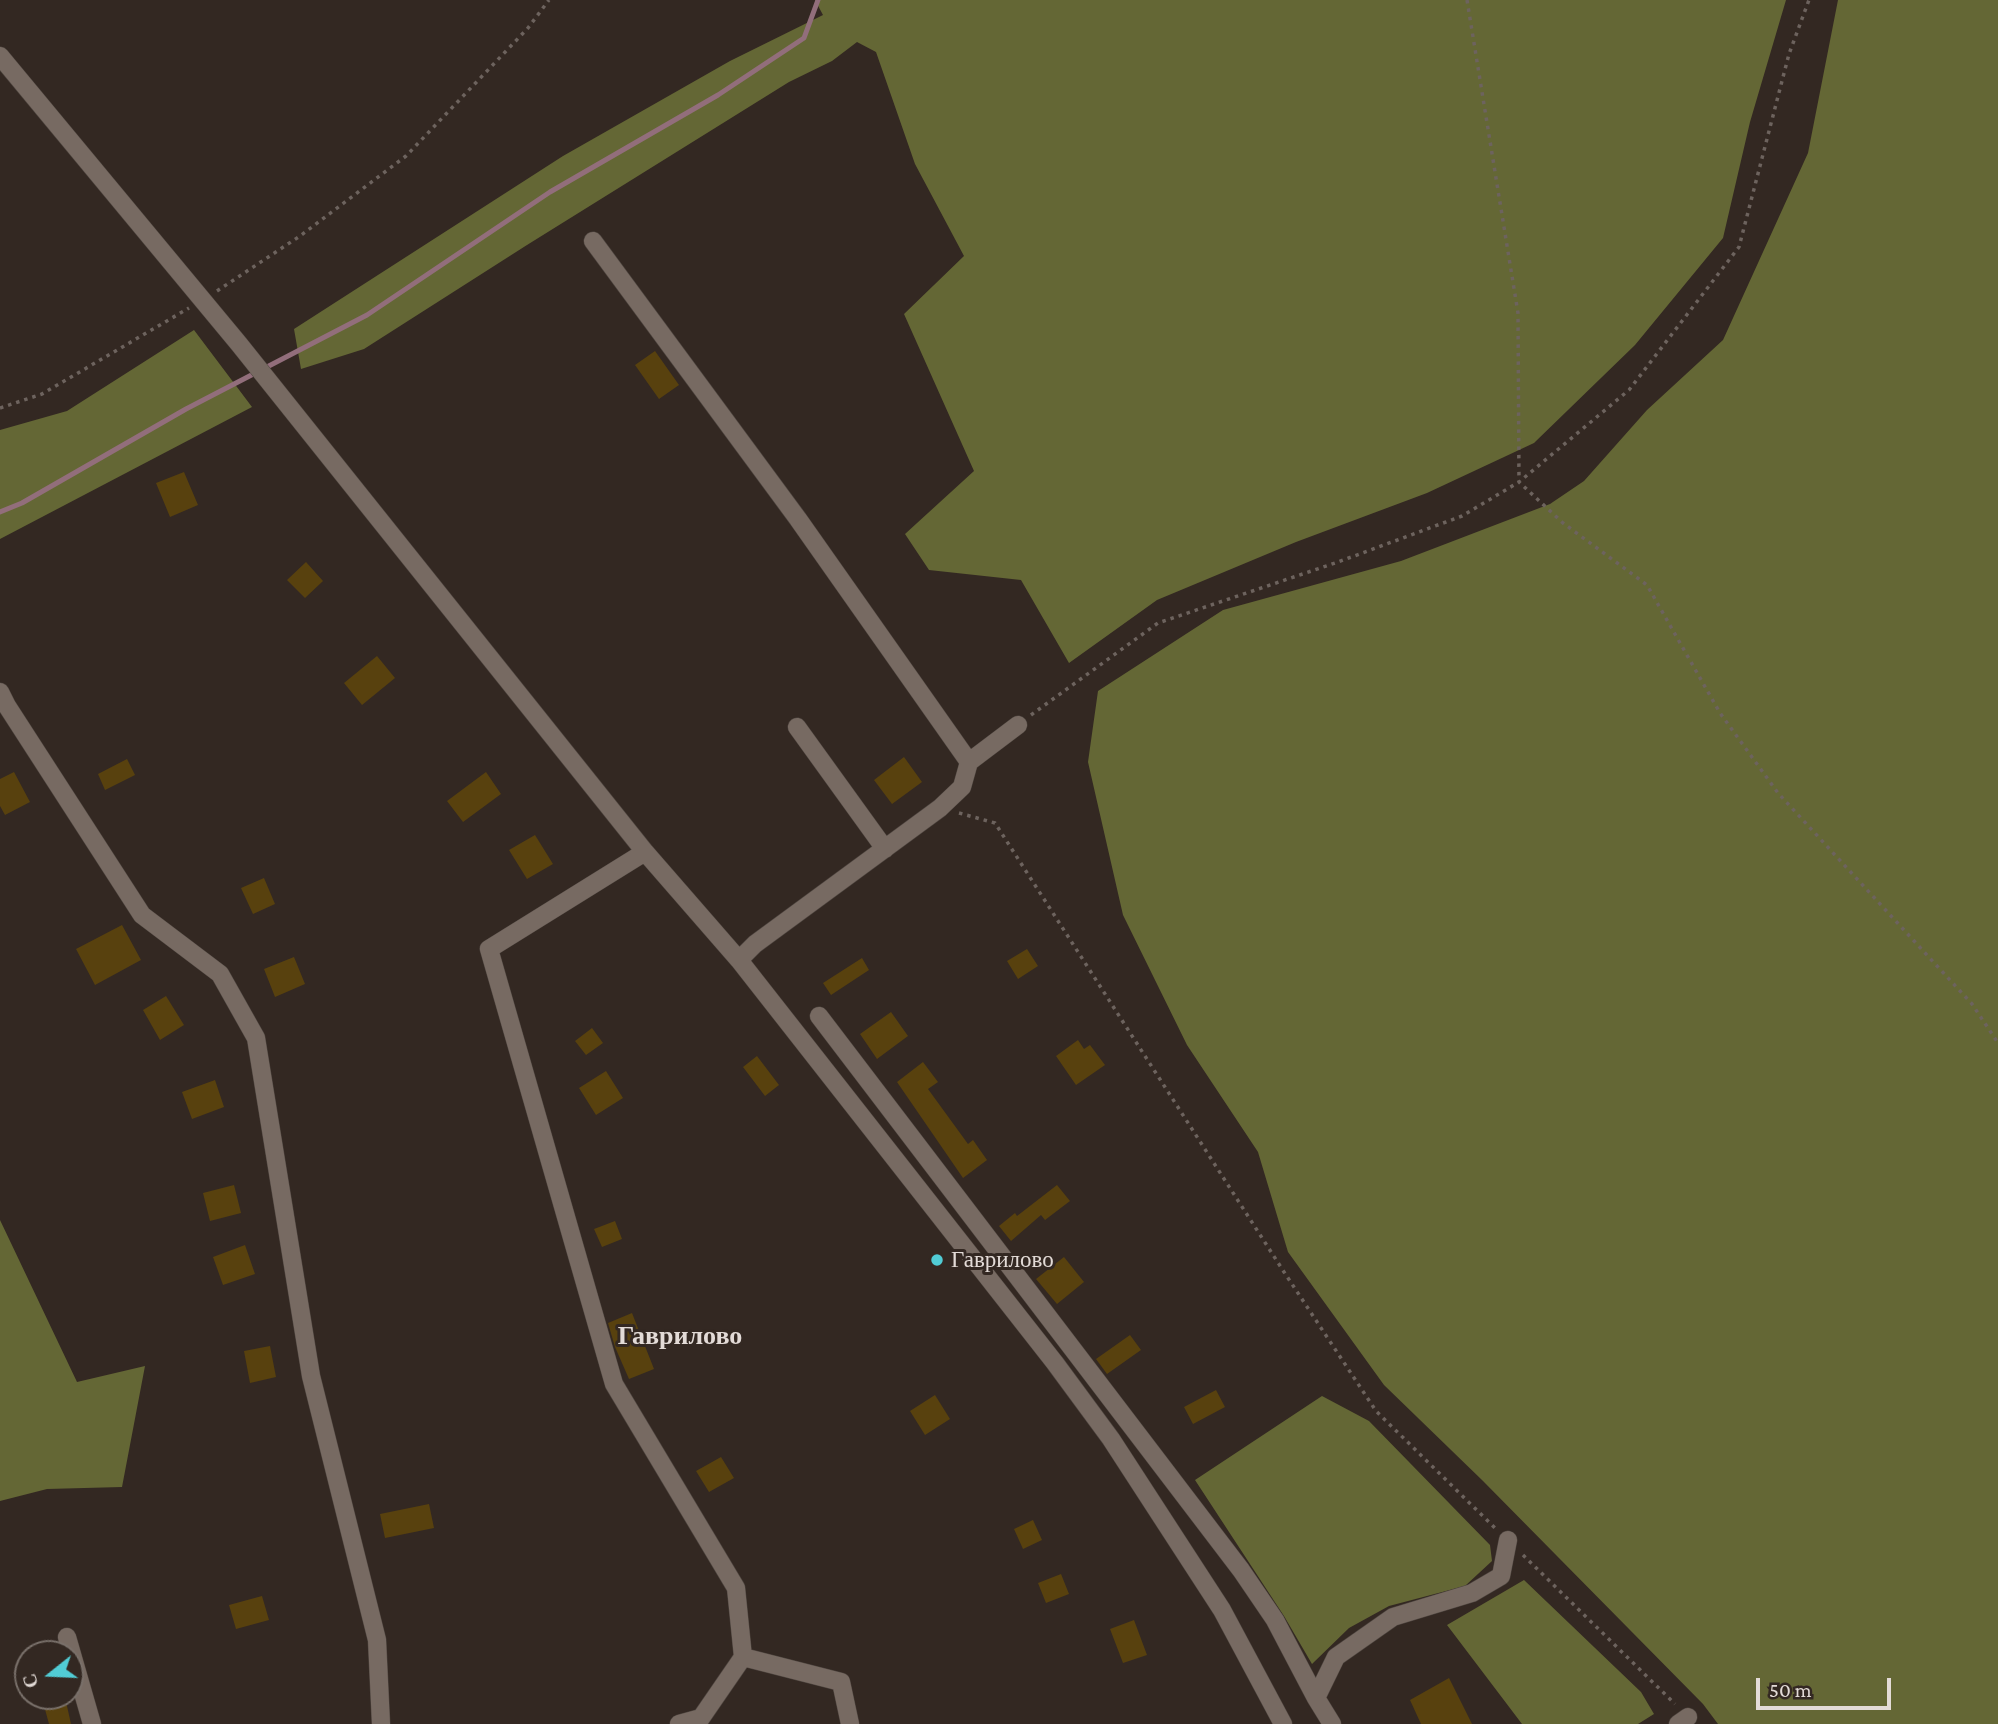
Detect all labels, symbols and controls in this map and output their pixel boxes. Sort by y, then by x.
place label: Гаврилово [951,1246,1054,1274]
marker: Гаврилово [929,1252,945,1268]
district label: Гаврилово [618,1320,742,1352]
north arrow [14,1640,84,1710]
scale bar [1760,1664,1895,1708]
text: С [18,1671,43,1691]
text: 50 m [1769,1678,1812,1702]

